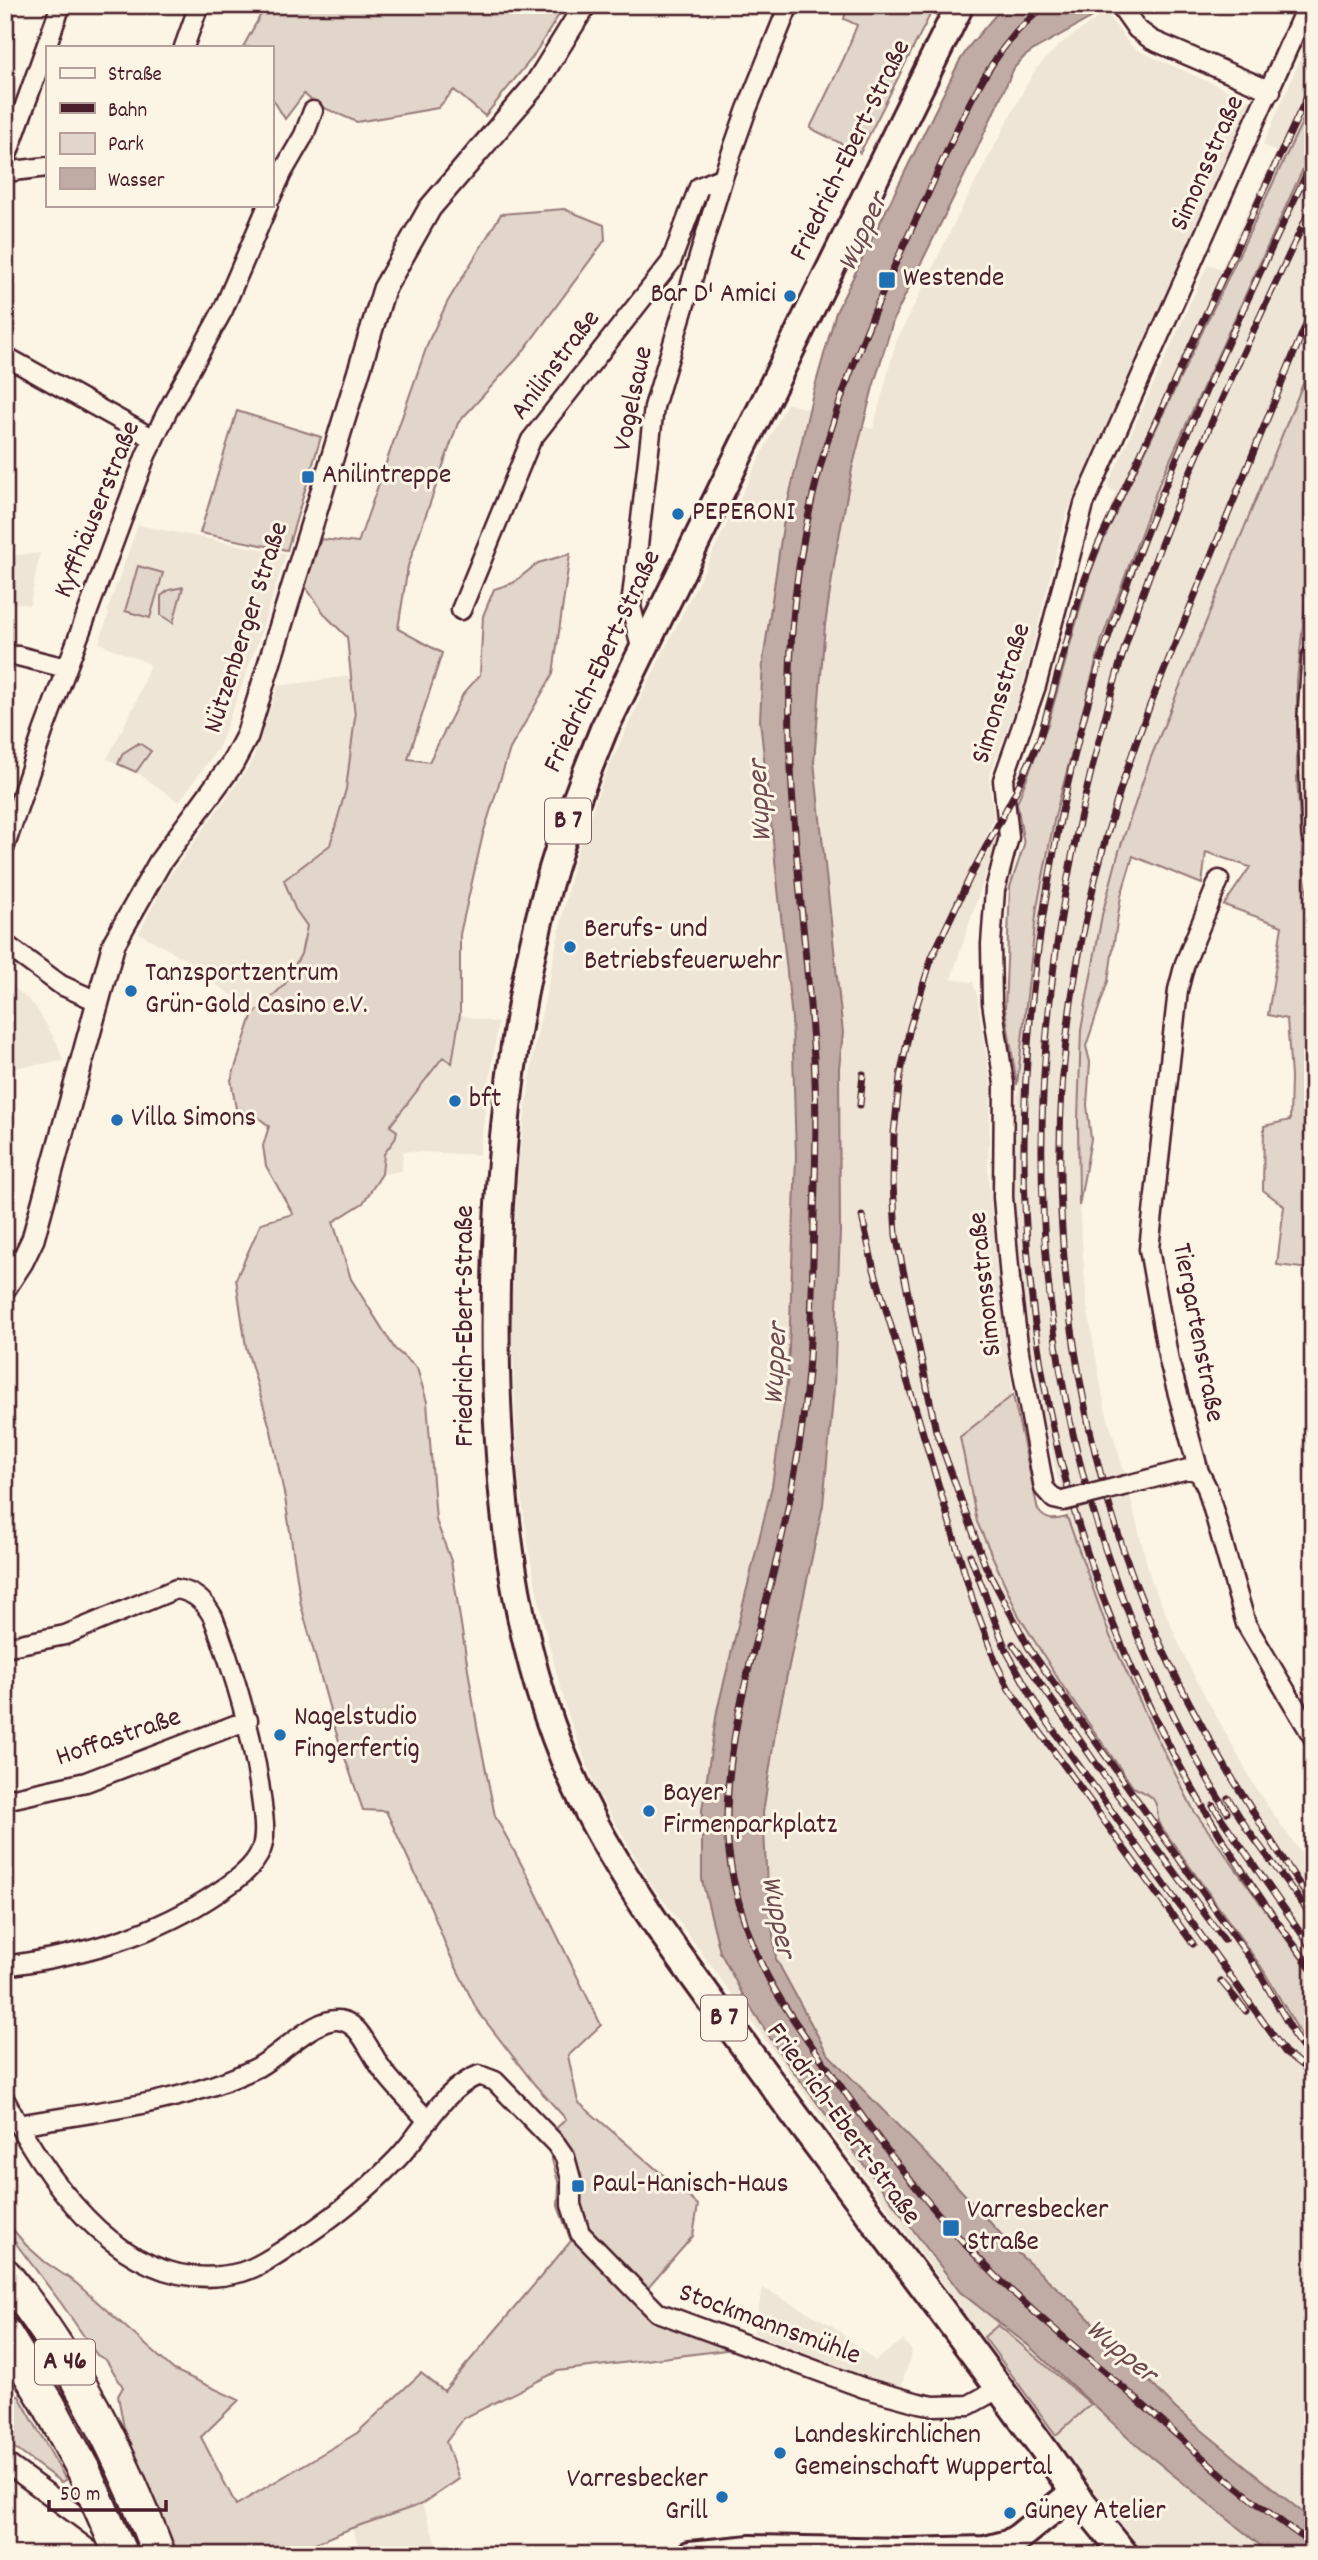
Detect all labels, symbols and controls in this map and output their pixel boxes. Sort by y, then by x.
street label: Friedrich-Ebert-Straße [781,34,923,268]
legend [46,46,273,206]
text: Straße [108,61,162,91]
street label: Simonsstraße [1161,90,1257,238]
text: Bahn [108,97,147,127]
text: Park [108,131,144,161]
text: Wasser [108,167,165,197]
water label: Wupper [828,184,903,279]
place label: Westende [903,260,1004,300]
marker: Westende [877,270,897,290]
place label: Bar D' Amici [650,276,776,316]
marker: Bar D' Amici [782,288,798,304]
street label: Anilinstraße [502,302,612,430]
street label: Vogelsaue [604,343,666,455]
street label: Kyffhäuserstraße [45,415,153,605]
place label: Anilintreppe [322,457,451,497]
marker: Anilintreppe [300,469,316,485]
place label: PEPERONI [692,494,795,534]
marker: PEPERONI [670,506,686,522]
street label: Nützenberger Straße [195,517,301,739]
street label: Friedrich-Ebert-Straße [535,544,673,780]
street label: Simonsstraße [963,619,1043,769]
water label: Wupper [738,756,786,843]
road number: B 7 [545,799,591,844]
place label: Berufs- und Betriebsfeuerwehr [584,911,783,983]
marker: Berufs- und Betriebsfeuerwehr [562,939,578,955]
place label: Tanzsportzentrum Grün-Gold Casino e.V. [145,955,368,1027]
marker: Tanzsportzentrum Grün-Gold Casino e.V. [123,983,139,999]
place label: bft [469,1081,501,1121]
marker: bft [447,1093,463,1109]
place label: Villa Simons [131,1100,256,1140]
marker: Villa Simons [109,1112,125,1128]
street label: Friedrich-Ebert-Straße [447,1205,487,1447]
street label: Simonsstraße [960,1210,1014,1358]
street label: Tiergartenstraße [1159,1240,1233,1426]
water label: Wupper [754,1319,802,1406]
street label: Hoffastraße [51,1699,187,1779]
place label: Nagelstudio Fingerfertig [294,1699,420,1771]
marker: Nagelstudio Fingerfertig [272,1727,288,1743]
place label: Bayer Firmenparkplatz [663,1775,837,1847]
marker: Bayer Firmenparkplatz [641,1803,657,1819]
water label: Wupper [747,1873,805,1964]
road number: B 7 [701,1996,747,2040]
street label: Friedrich-Ebert-Straße [755,2015,929,2235]
place label: Paul-Hanisch-Haus [592,2166,788,2206]
marker: Paul-Hanisch-Haus [570,2178,586,2194]
place label: Varresbecker Straße [967,2192,1109,2264]
marker: Varresbecker Straße [941,2218,961,2238]
street label: Stockmannsmühle [672,2275,866,2377]
water label: Wupper [1075,2310,1167,2398]
road number: A 46 [35,2340,95,2384]
place label: Landeskirchlichen Gemeinschaft Wuppertal [794,2417,1053,2489]
marker: Landeskirchlichen Gemeinschaft Wuppertal [772,2445,788,2461]
place label: Varresbecker Grill [567,2461,709,2533]
scale bar [49,2469,166,2513]
text: 50 m [60,2481,100,2511]
marker: Varresbecker Grill [714,2489,730,2505]
place label: Güney Atelier [1024,2493,1166,2533]
marker: Güney Atelier [1002,2505,1018,2521]

